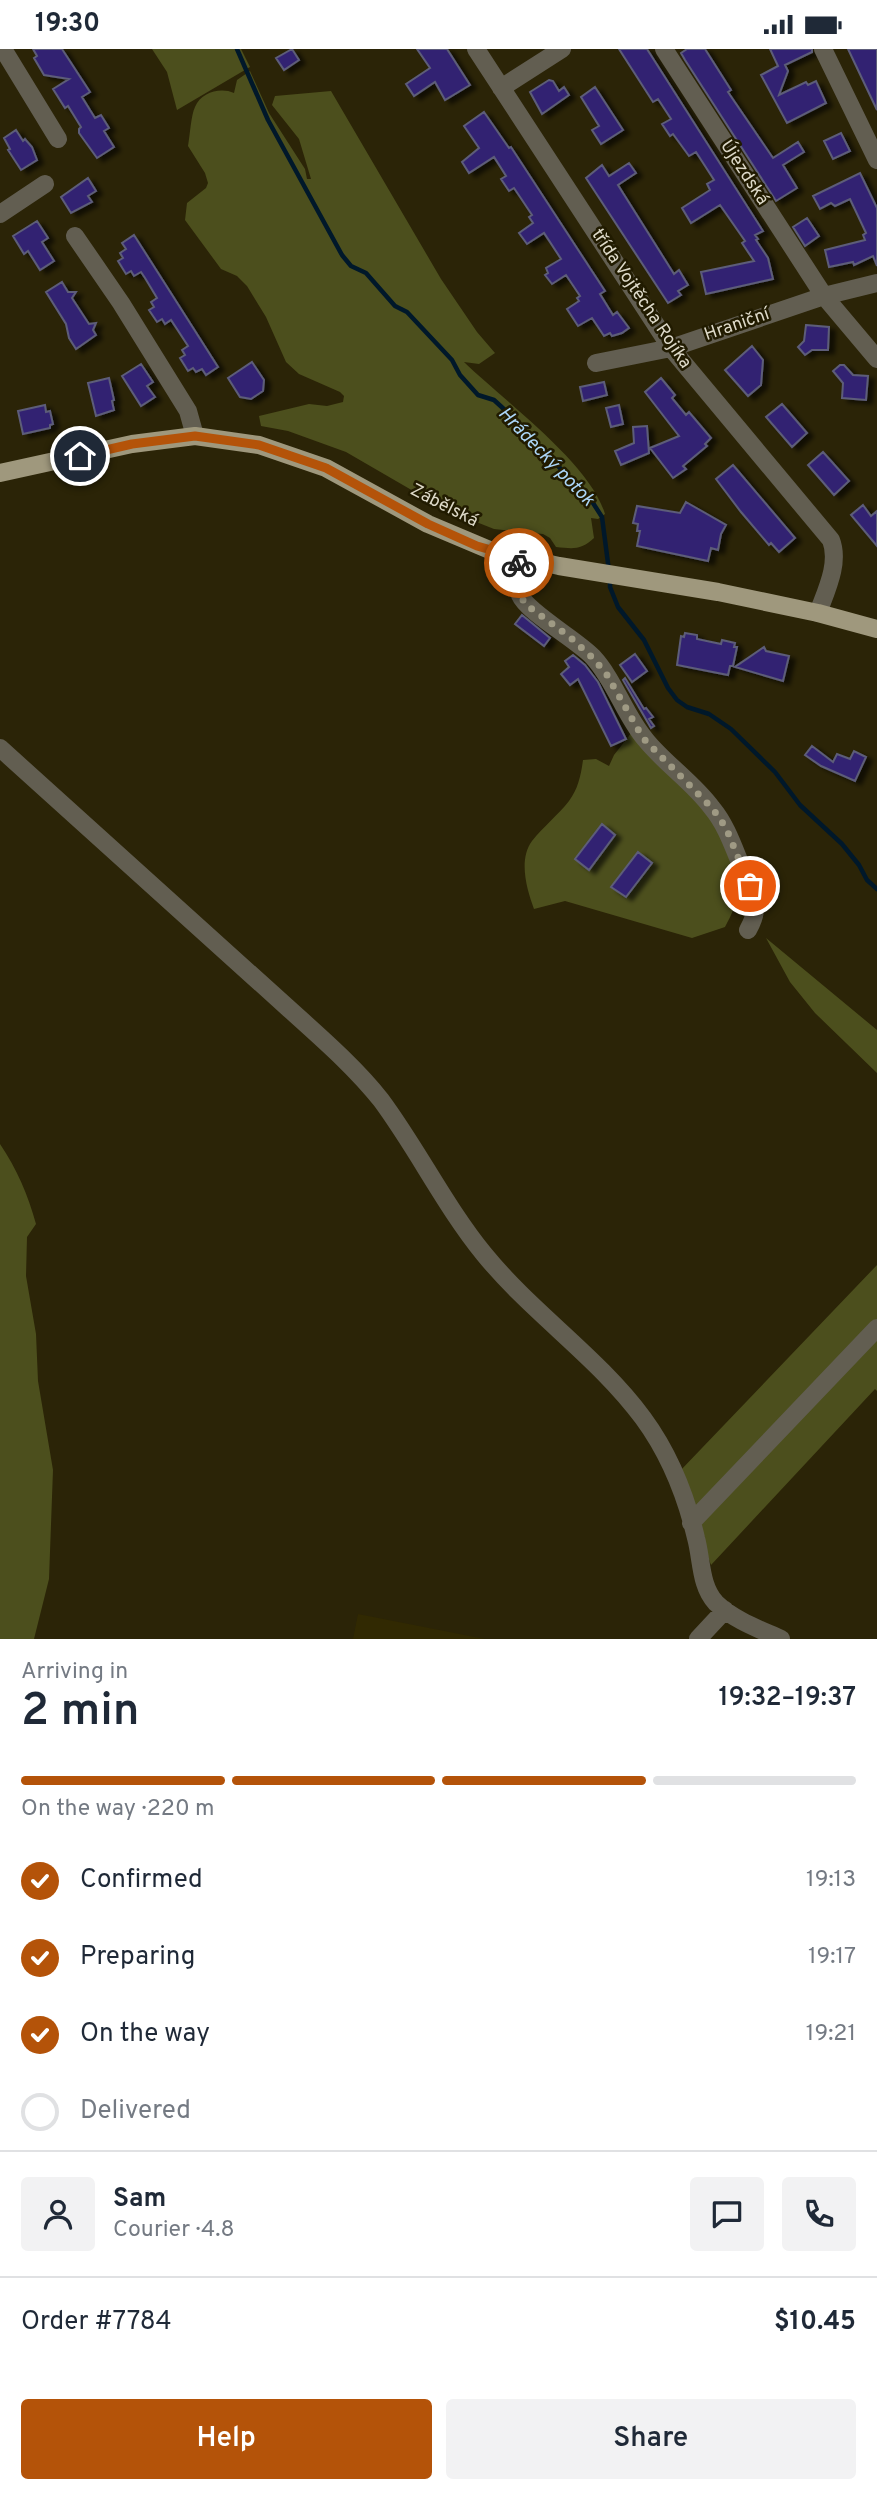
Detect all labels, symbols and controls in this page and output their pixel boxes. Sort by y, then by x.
text: 19:30 [35,8,100,41]
street label: Újezdská [714,135,775,210]
street label: třída Vojtěcha Rojíka [586,225,696,373]
street label: Hraniční [701,303,774,347]
water label: Hrádecký potok [493,402,600,512]
pin [50,426,110,486]
icon: home [61,437,99,475]
street label: Zábělská [406,479,482,533]
courier [484,528,554,598]
icon: bike [500,544,538,582]
pin [720,856,780,916]
icon: bag [731,867,769,905]
text: Arriving in [21,1658,128,1687]
text: 19:32–19:37 [719,1682,856,1715]
text: 2 min [21,1683,140,1742]
text: On the way · 220 m [21,1795,215,1824]
icon: check [21,1862,59,1900]
text: Confirmed [80,1864,203,1897]
text: 19:13 [806,1866,856,1895]
icon: check [21,1939,59,1977]
text: Preparing [80,1941,195,1974]
text: 19:17 [808,1943,856,1972]
icon: check [21,2016,59,2054]
text: On the way [80,2018,210,2051]
text: 19:21 [806,2020,856,2049]
text: Delivered [80,2095,191,2128]
button: person [21,2177,95,2251]
button: chat [690,2177,764,2251]
button: phone [782,2177,856,2251]
text: Sam [113,2183,166,2216]
text: Courier · 4.8 [113,2216,234,2245]
text: Order #7784 [21,2306,172,2339]
text: $10.45 [774,2306,856,2339]
button: Help [21,2399,432,2479]
button: Share [446,2399,856,2479]

